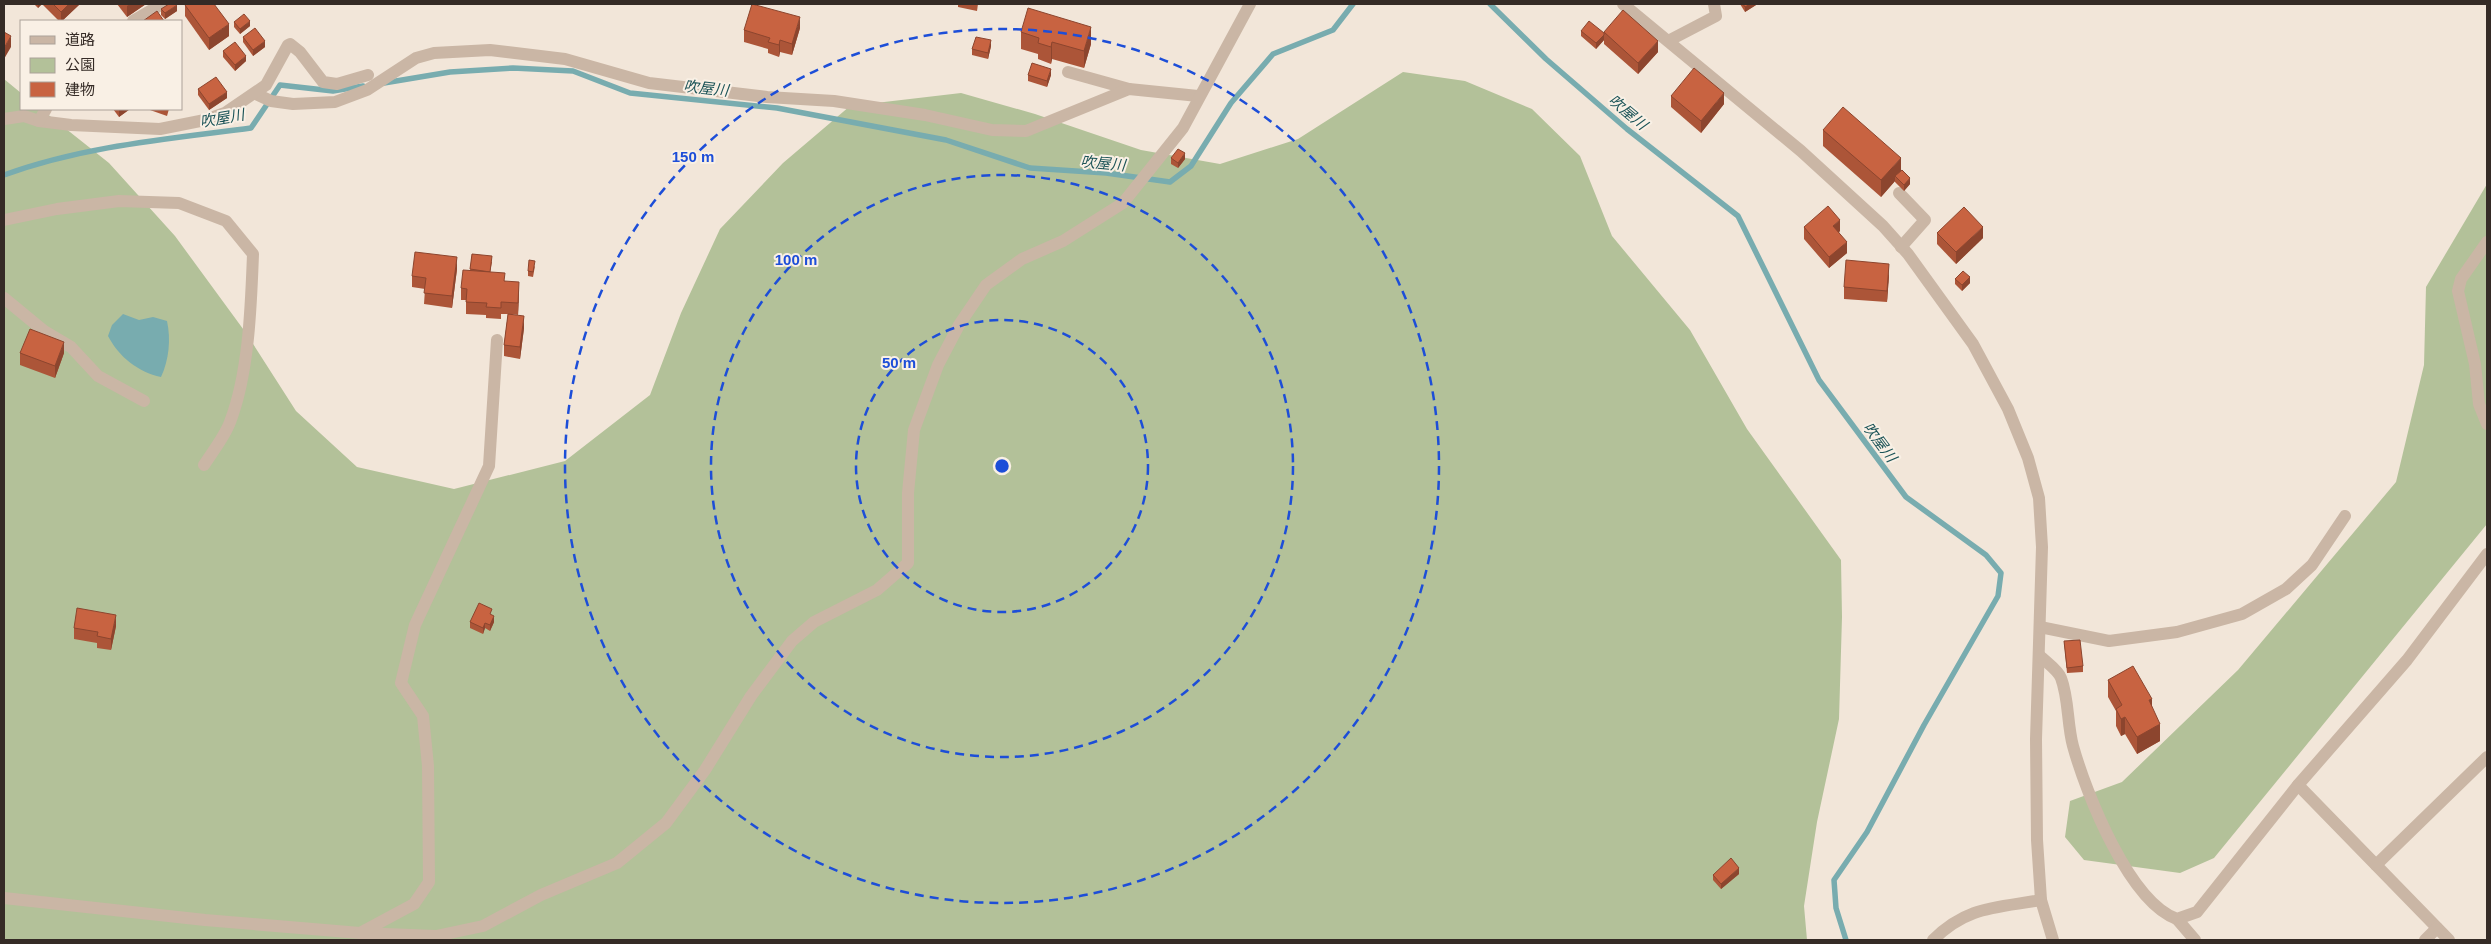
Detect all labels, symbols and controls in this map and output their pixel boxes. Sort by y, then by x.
legend [20,20,182,110]
text: 道路 [65,31,95,48]
text: 公園 [65,56,95,73]
water label: 吹屋川 [683,77,731,99]
text: 建物 [65,81,95,98]
water label: 吹屋川 [1605,91,1652,134]
water label: 吹屋川 [198,105,248,130]
text: 150 m [672,148,714,165]
water label: 吹屋川 [1080,153,1128,174]
text: 100 m [775,251,817,268]
text: 50 m [882,354,916,371]
water label: 吹屋川 [1860,419,1902,467]
centre of rings [993,457,1011,475]

